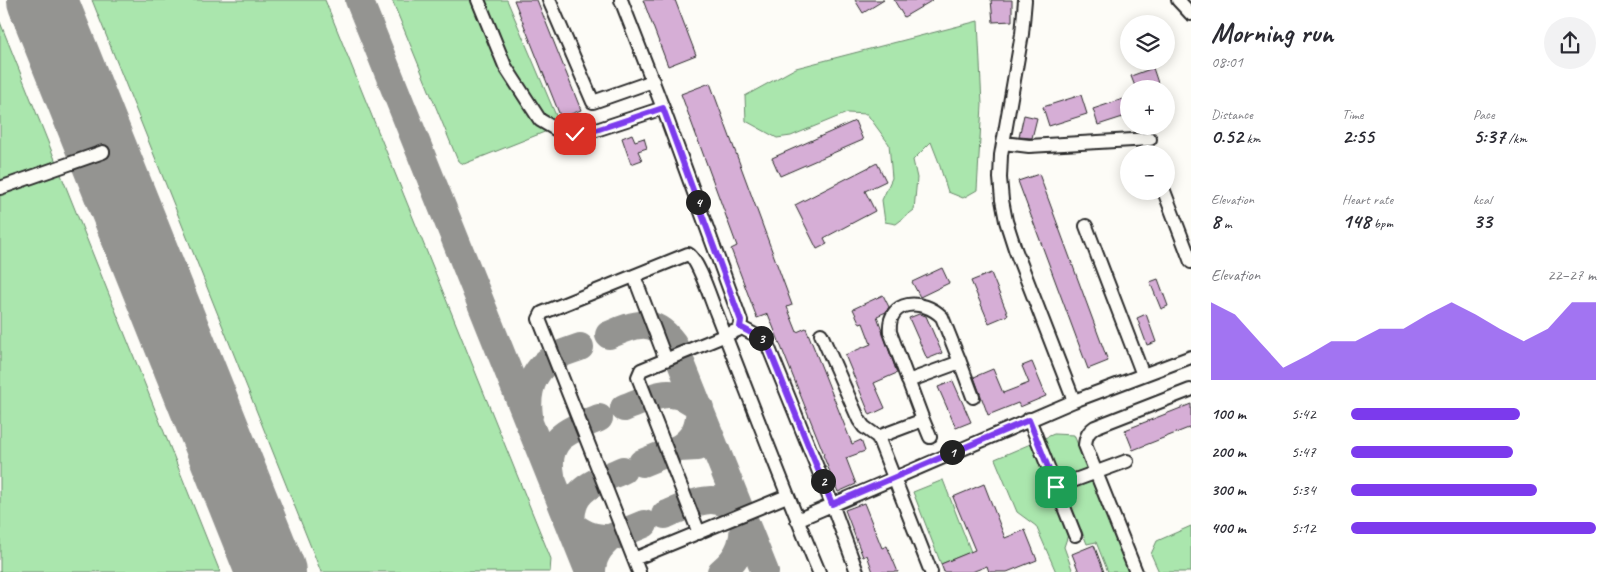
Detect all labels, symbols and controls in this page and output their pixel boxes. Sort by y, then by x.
map controls [1120,15,1175,200]
button: layers [1120,15,1175,70]
text: Morning run [1211,15,1333,50]
button: share [1544,17,1596,69]
text: 08:01 [1211,52,1243,72]
button: + [1120,80,1175,135]
text: Distance [1211,106,1253,123]
text: Time [1342,106,1363,123]
text: Pace [1473,106,1495,123]
pin [554,113,596,155]
icon: check [561,120,589,148]
text: 0.52 [1211,123,1243,149]
text: 2:55 [1342,123,1374,149]
text: 5:37 [1473,123,1505,149]
text: km [1243,130,1260,147]
text: /km [1505,130,1527,147]
button: − [1120,145,1175,200]
pin: 4 [686,190,710,214]
text: Elevation [1211,191,1254,208]
text: Heart rate [1342,191,1393,208]
text: kcal [1473,191,1492,208]
text: 4 [695,194,702,211]
text: 8 [1211,208,1220,234]
text: 148 [1342,208,1370,234]
text: 33 [1473,208,1492,234]
text: m [1220,215,1232,232]
text: bpm [1370,215,1393,232]
text: Elevation [1211,265,1260,285]
text: 22–27 m [1547,265,1596,285]
pin: 3 [748,326,774,350]
text: 3 [758,330,765,347]
text: 100 m [1211,404,1246,424]
text: 5:42 [1291,404,1316,424]
pin: 1 [940,440,964,464]
text: 200 m [1211,442,1246,462]
text: 5:47 [1291,442,1316,462]
text: 1 [949,444,956,461]
pin [1035,466,1077,508]
pin: 2 [810,468,836,494]
text: 2 [820,473,827,490]
icon: arrive [1042,473,1070,501]
text: 300 m [1211,480,1246,500]
text: 5:34 [1291,480,1316,500]
text: 400 m [1211,518,1246,538]
text: 5:12 [1291,518,1316,538]

